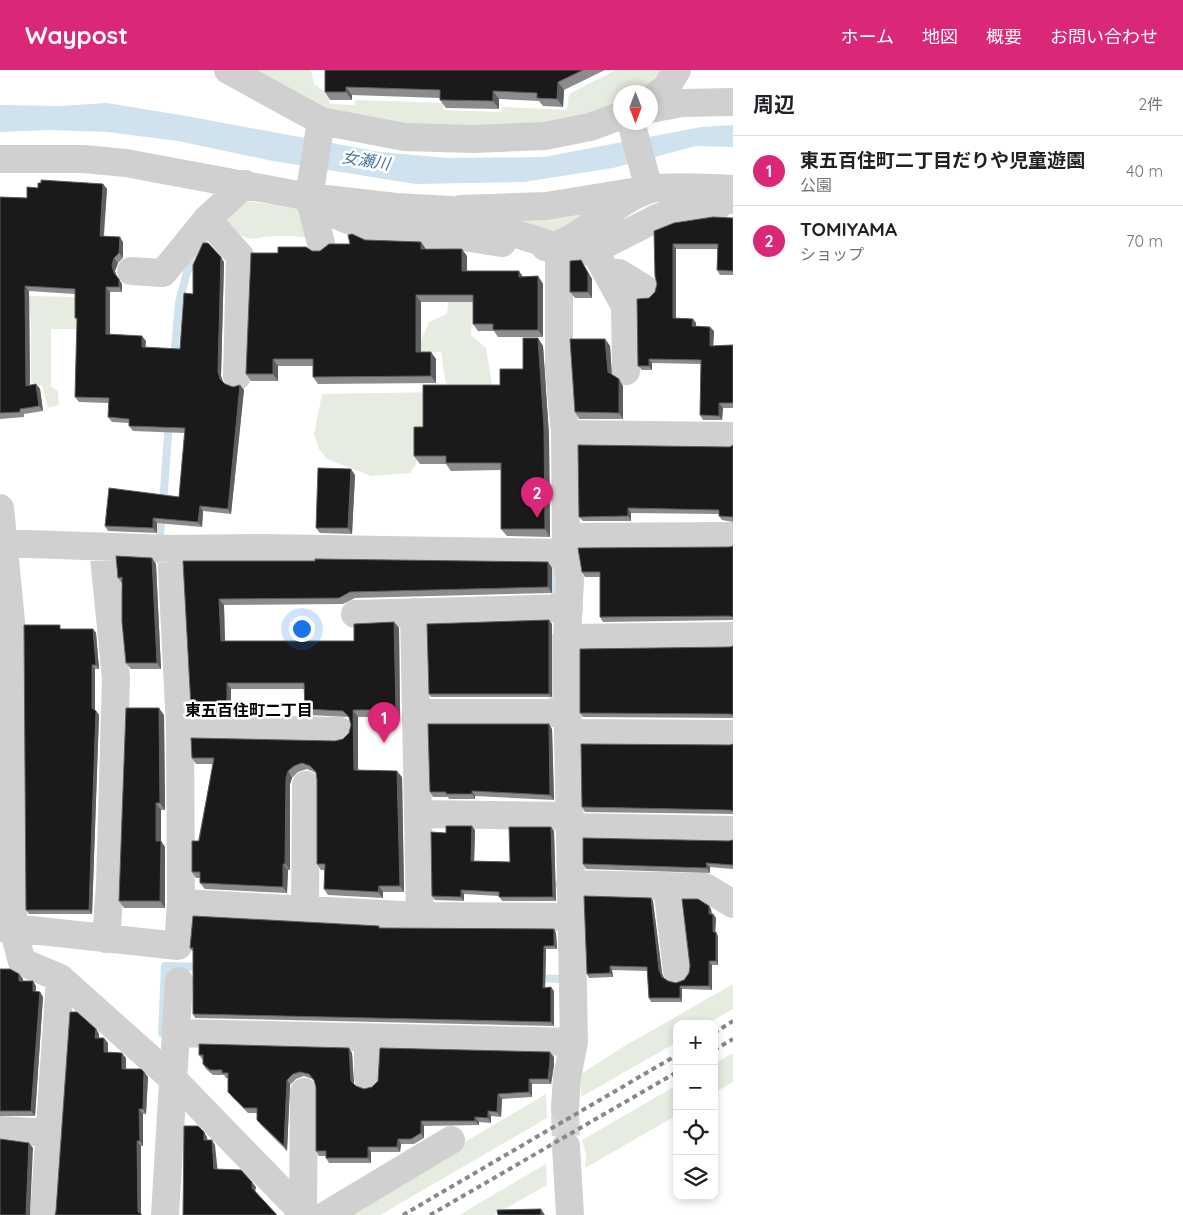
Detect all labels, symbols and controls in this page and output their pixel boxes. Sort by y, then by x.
text: Waypost [25,20,128,50]
text: ホーム [841,25,894,48]
text: 地図 [922,25,958,48]
text: 概要 [986,25,1022,48]
text: お問い合わせ [1050,25,1158,48]
north arrow [613,85,658,130]
text: 周辺 [753,91,795,117]
text: 2件 [1138,94,1163,114]
water label: 女瀬川 [341,146,393,174]
text: 東五百住町二丁目だりや児童遊園 [800,148,1085,172]
text: 1 [766,161,772,181]
text: 40 m [1126,161,1163,181]
text: 公園 [800,175,832,195]
text: TOMIYAMA [800,217,897,241]
text: 2 [764,231,774,251]
text: 70 m [1126,231,1163,251]
text: ショップ [800,244,864,264]
pin: 2 [521,477,553,518]
your location [289,616,315,642]
district label: 東五百住町二丁目 [185,700,313,720]
pin: 1 [368,702,400,743]
map controls [673,1020,718,1200]
button: + [673,1020,718,1065]
button: − [673,1065,718,1110]
button: locate [673,1110,718,1155]
button: layers [673,1155,718,1200]

